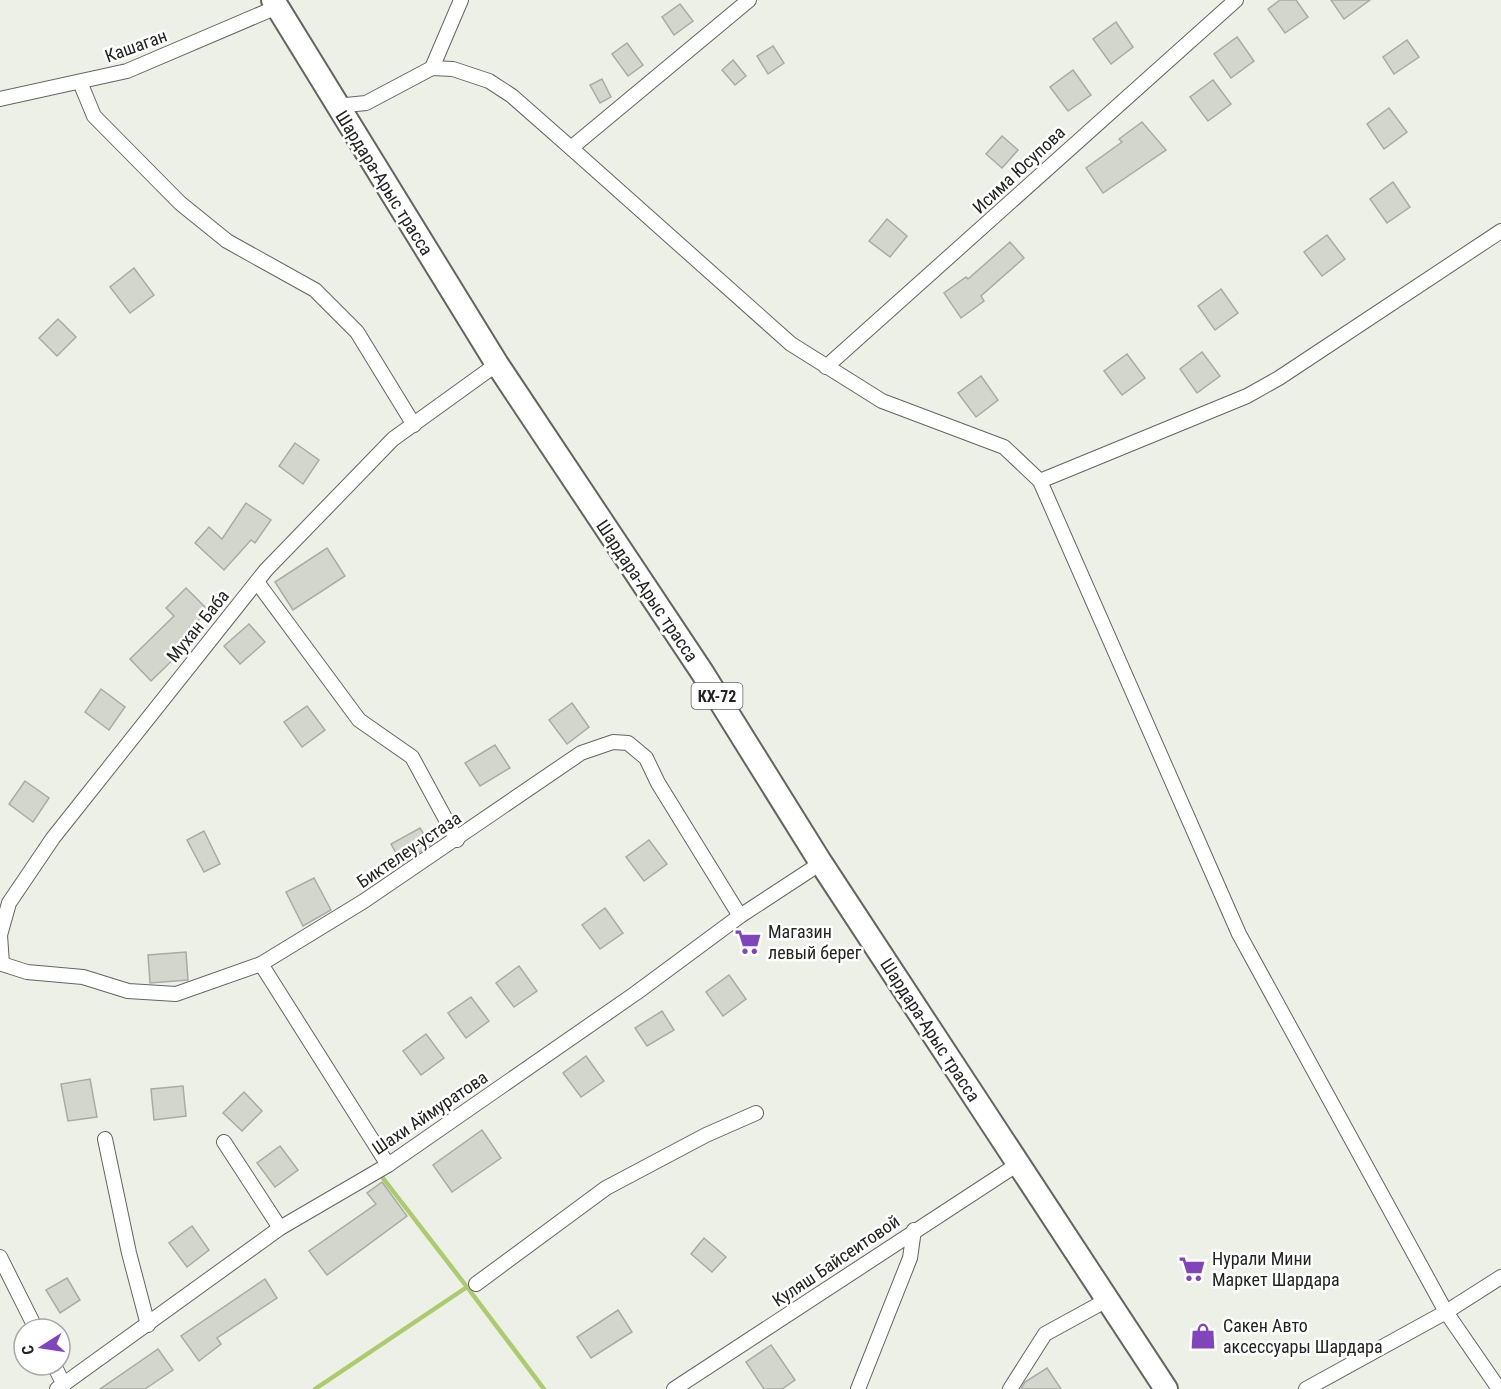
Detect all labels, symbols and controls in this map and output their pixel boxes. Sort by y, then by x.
street label: Кашаган [102,25,170,66]
street label: Шардара-Арыс трасса [331,107,437,259]
street label: Исима Юсупова [968,122,1069,218]
street label: Шардара-Арыс трасса [592,516,703,666]
street label: Мухан Баба [162,585,233,666]
road number: КХ-72 [692,683,742,709]
street label: Биктелеу-устаза [353,807,465,892]
place label: Магазин левый берег [768,921,862,963]
supermarket icon: Магазин левый берег [733,927,763,957]
street label: Шардара-Арыс трасса [876,954,985,1105]
street label: Шахи Аймуратова [368,1066,491,1159]
street label: Куляш Байсеитовой [768,1210,903,1311]
place label: Нурали Мини Маркет Шардара [1212,1248,1340,1290]
supermarket icon: Нурали Мини Маркет Шардара [1177,1254,1207,1284]
place label: Сакен Авто аксессуары Шардара [1223,1315,1383,1357]
north arrow [12,1317,72,1377]
shop icon: Сакен Авто аксессуары Шардара [1188,1321,1218,1351]
text: С [18,1344,38,1356]

